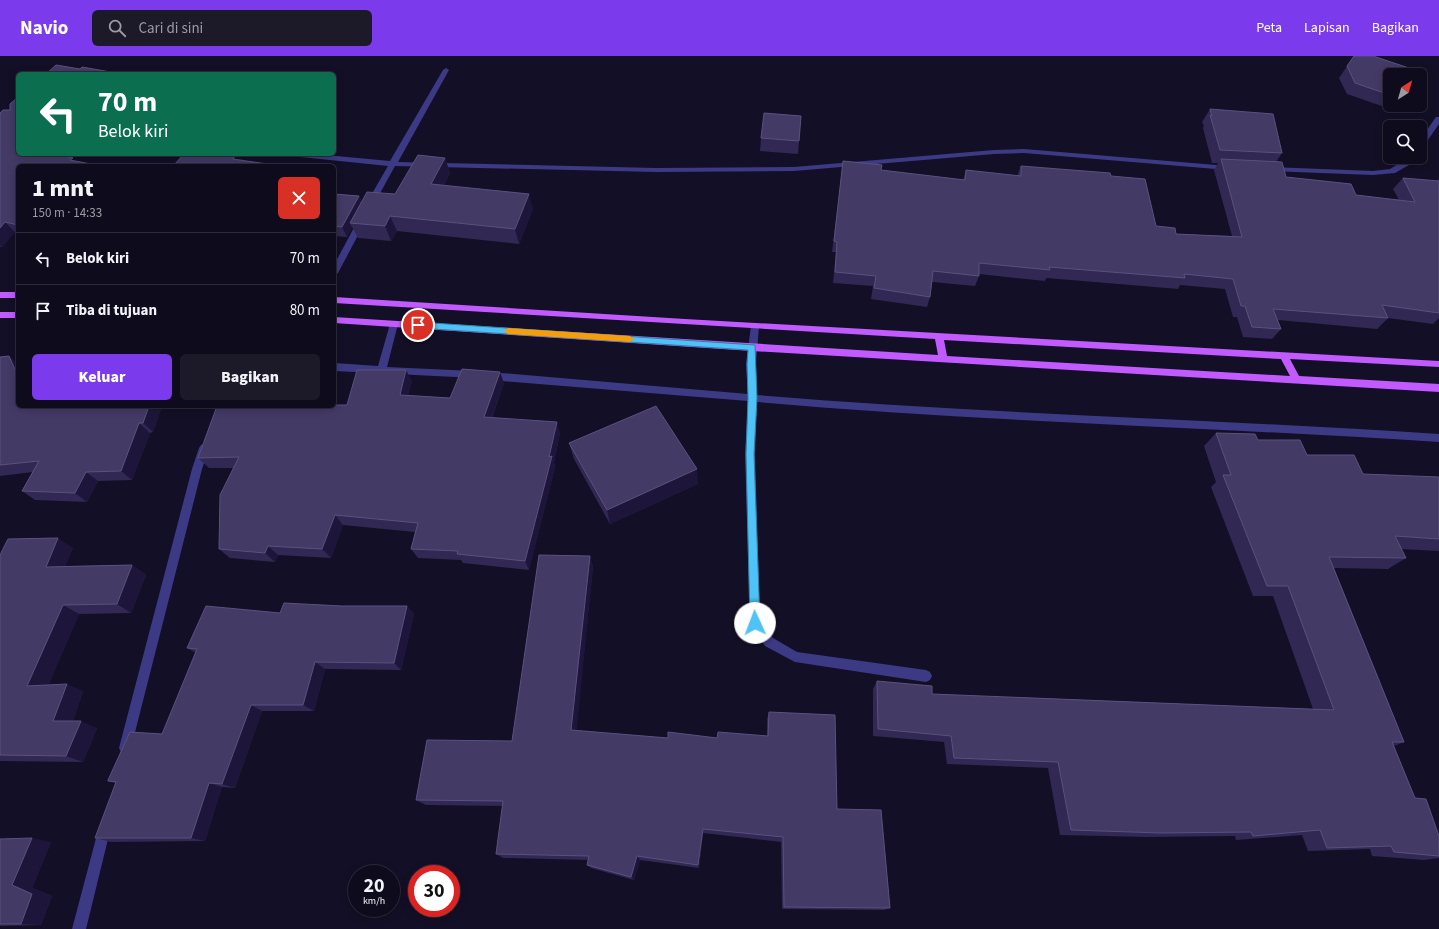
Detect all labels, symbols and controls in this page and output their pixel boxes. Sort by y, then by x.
search box [92,10,372,46]
text: Navio [20,15,68,42]
icon: search [106,17,128,39]
text: Cari di sini [138,18,203,39]
text: Peta [1256,18,1282,38]
text: Lapisan [1304,18,1350,38]
text: Bagikan [1372,18,1419,38]
north arrow [1383,68,1427,112]
map controls [1383,68,1427,164]
text: 70 m [98,82,157,122]
icon: left [32,88,84,140]
text: Belok kiri [98,119,168,144]
button: search [1383,120,1427,164]
text: 1 mnt [32,171,94,206]
button: close [278,177,320,219]
text: 150 m · 14:33 [32,204,102,222]
icon: left [32,248,54,270]
text: Belok kiri [66,248,129,269]
text: 70 m [290,248,320,269]
icon: arrive [32,300,54,322]
text: Tiba di tujuan [66,300,157,321]
text: 80 m [290,300,320,321]
pin [401,308,435,342]
icon: arrive [407,314,429,336]
button: Keluar [32,354,172,400]
button: Bagikan [180,354,320,400]
position arrow [734,602,776,644]
speed limit sign: 30 [408,865,460,917]
text: 20 [363,872,385,900]
text: km/h [363,894,385,908]

